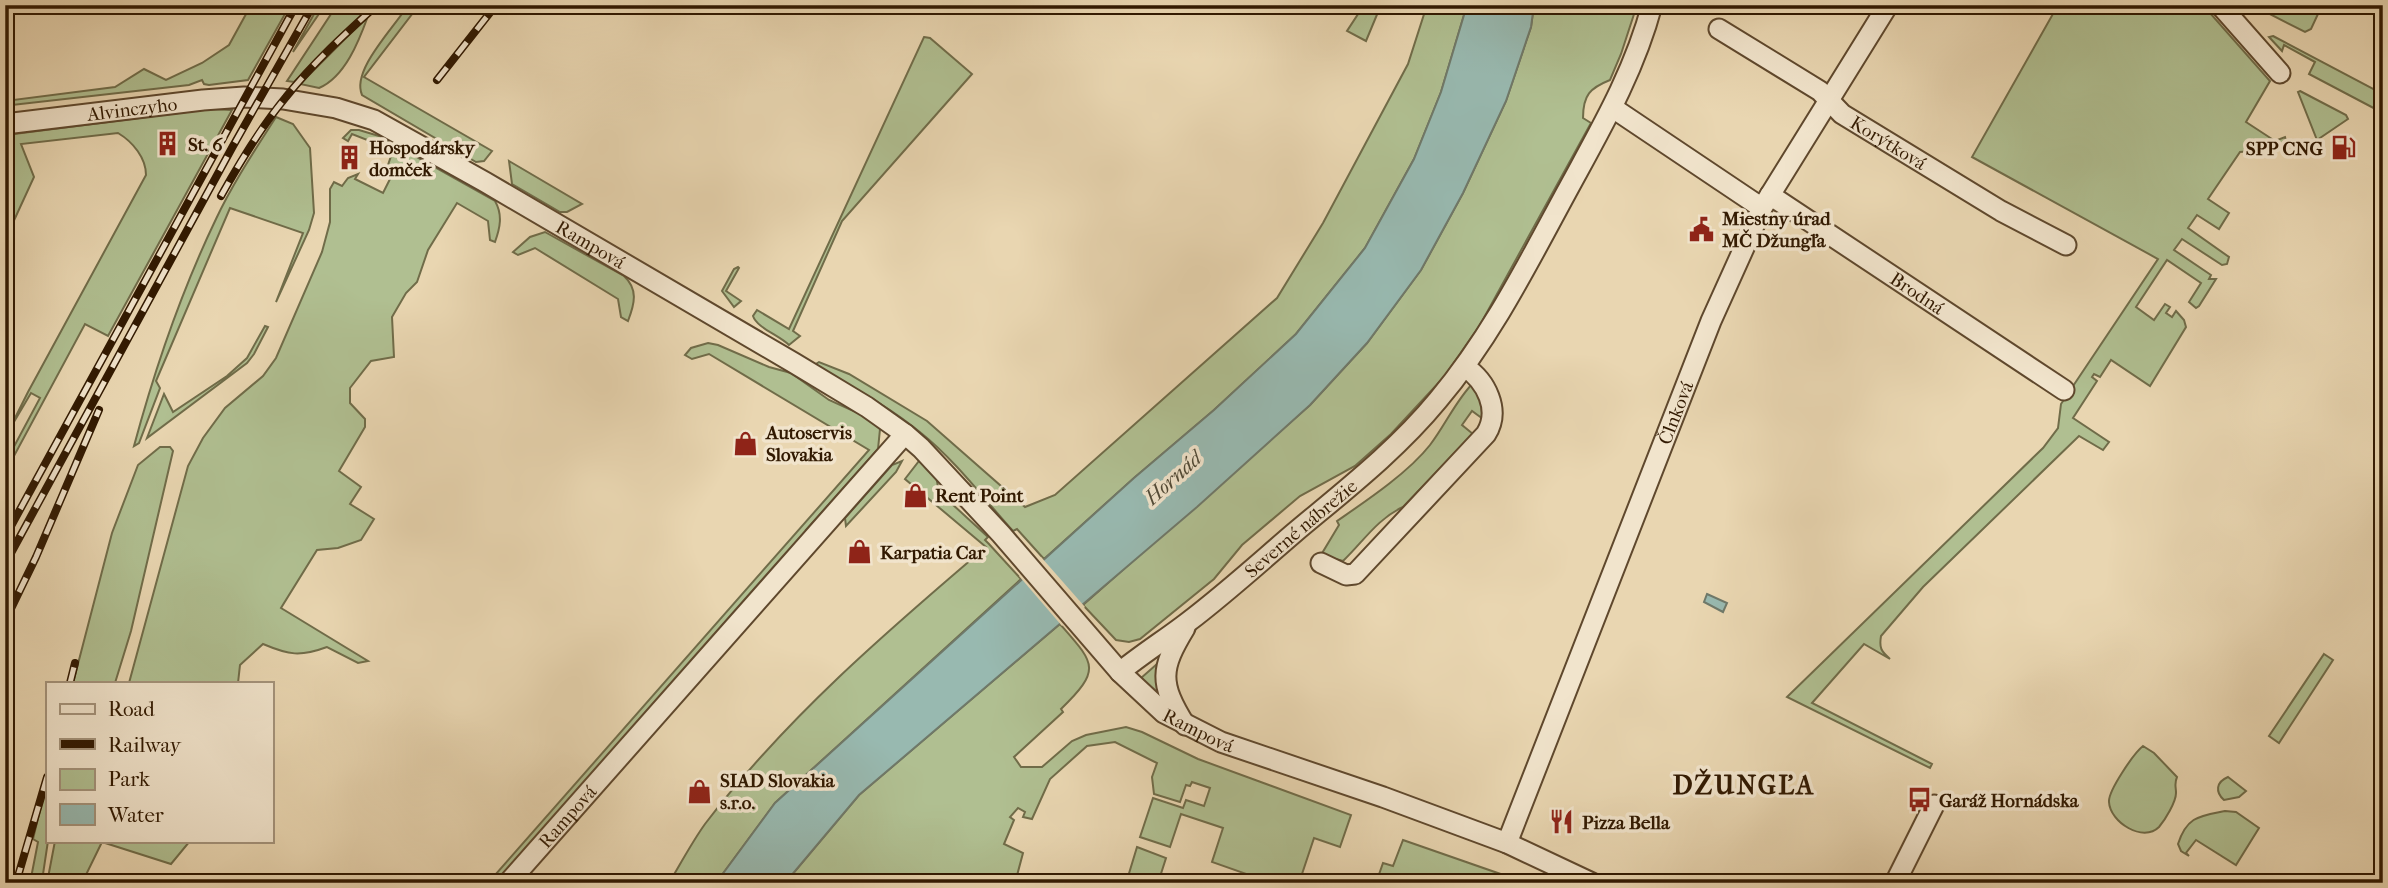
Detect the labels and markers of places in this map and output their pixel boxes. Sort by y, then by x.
building icon: St. 6 [154,130,182,158]
place label: St. 6 [188,134,223,156]
fuel station icon: SPP CNG [2329,134,2357,162]
place label: Hospodársky domček [369,137,475,181]
place label: SPP CNG [2246,138,2324,160]
building icon: Hospodársky domček [335,144,363,172]
place label: Miestny úrad MČ Džungľa [1721,208,1831,252]
public building icon: Miestny úrad MČ Džungľa [1688,215,1716,243]
place label: Autoservis Slovakia [765,422,852,466]
shop icon: Autoservis Slovakia [732,429,760,457]
shop icon: Rent Point [901,481,929,509]
place label: Rent Point [935,485,1024,507]
shop icon: Karpatia Car [846,538,874,566]
place label: Karpatia Car [880,542,986,564]
place label: SIAD Slovakia s.r.o. [720,770,836,814]
shop icon: SIAD Slovakia s.r.o. [686,777,714,805]
bus stop icon: Garáž Hornádska [1905,786,1933,814]
place label: Garáž Hornádska [1939,790,2080,812]
restaurant icon: Pizza Bella [1548,808,1576,836]
place label: Pizza Bella [1582,812,1671,834]

